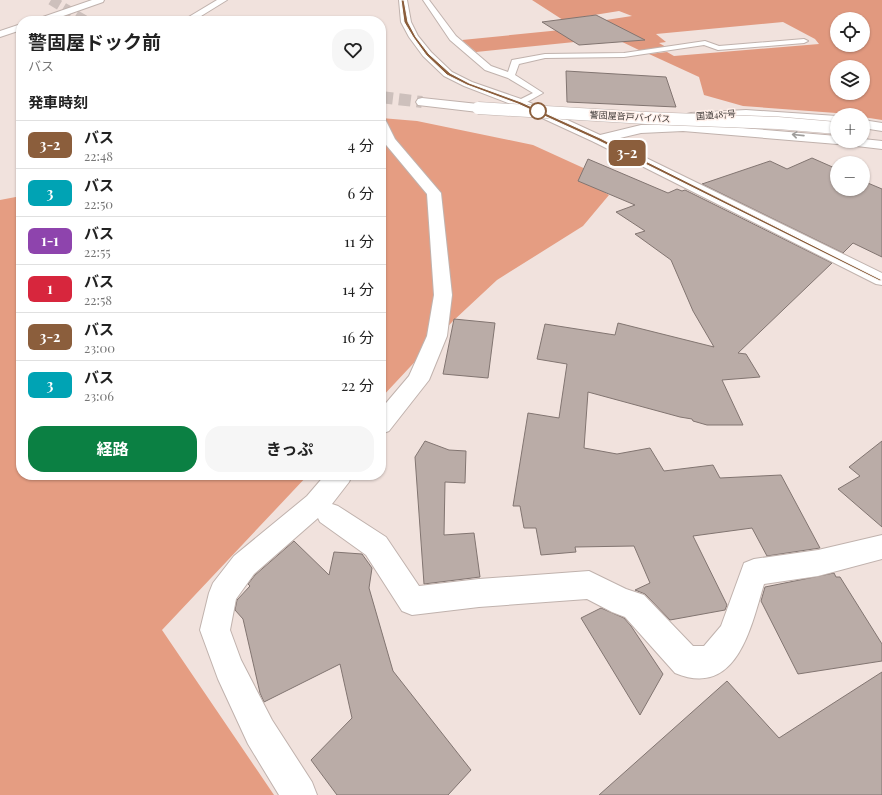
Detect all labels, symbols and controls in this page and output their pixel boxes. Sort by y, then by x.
map controls [830,12,870,196]
button: locate [830,12,870,52]
text: 警固屋ドック前 [28,28,161,54]
button: heart [332,29,374,71]
text: バス [28,57,54,74]
button: layers [830,60,870,100]
text: 発車時刻 [28,92,88,112]
unlabelled marker [529,102,547,120]
street label: 国道487号 [696,107,736,121]
street label: 警固屋音戸バイパス [589,108,671,124]
button: + [830,108,870,148]
text: バス [84,127,114,147]
one-way arrow [792,132,805,139]
text: 3-2 [40,135,60,154]
text: 4 分 [348,135,374,155]
line badge: 3-2 [604,140,650,166]
text: 3-2 [617,143,637,162]
text: 22:48 [84,147,113,164]
button: − [830,156,870,196]
text: バス [84,175,114,195]
text: 3 [47,183,53,202]
text: 6 分 [348,183,374,203]
text: 22:50 [84,195,113,212]
text: バス [84,223,114,243]
text: 1-1 [41,231,59,250]
text: 11 分 [344,231,374,251]
text: 22:55 [84,243,111,260]
text: バス [84,271,114,291]
text: 1 [47,279,53,298]
text: 14 分 [342,279,374,299]
text: 22:58 [84,291,112,308]
text: バス [84,319,114,339]
text: 3-2 [40,327,60,346]
text: 16 分 [342,327,374,347]
text: 23:00 [84,339,115,356]
text: バス [84,367,114,387]
text: 3 [47,375,53,394]
text: 22 分 [341,375,374,395]
text: 23:06 [84,387,114,404]
button: 経路 [28,426,197,472]
button: きっぷ [205,426,374,472]

